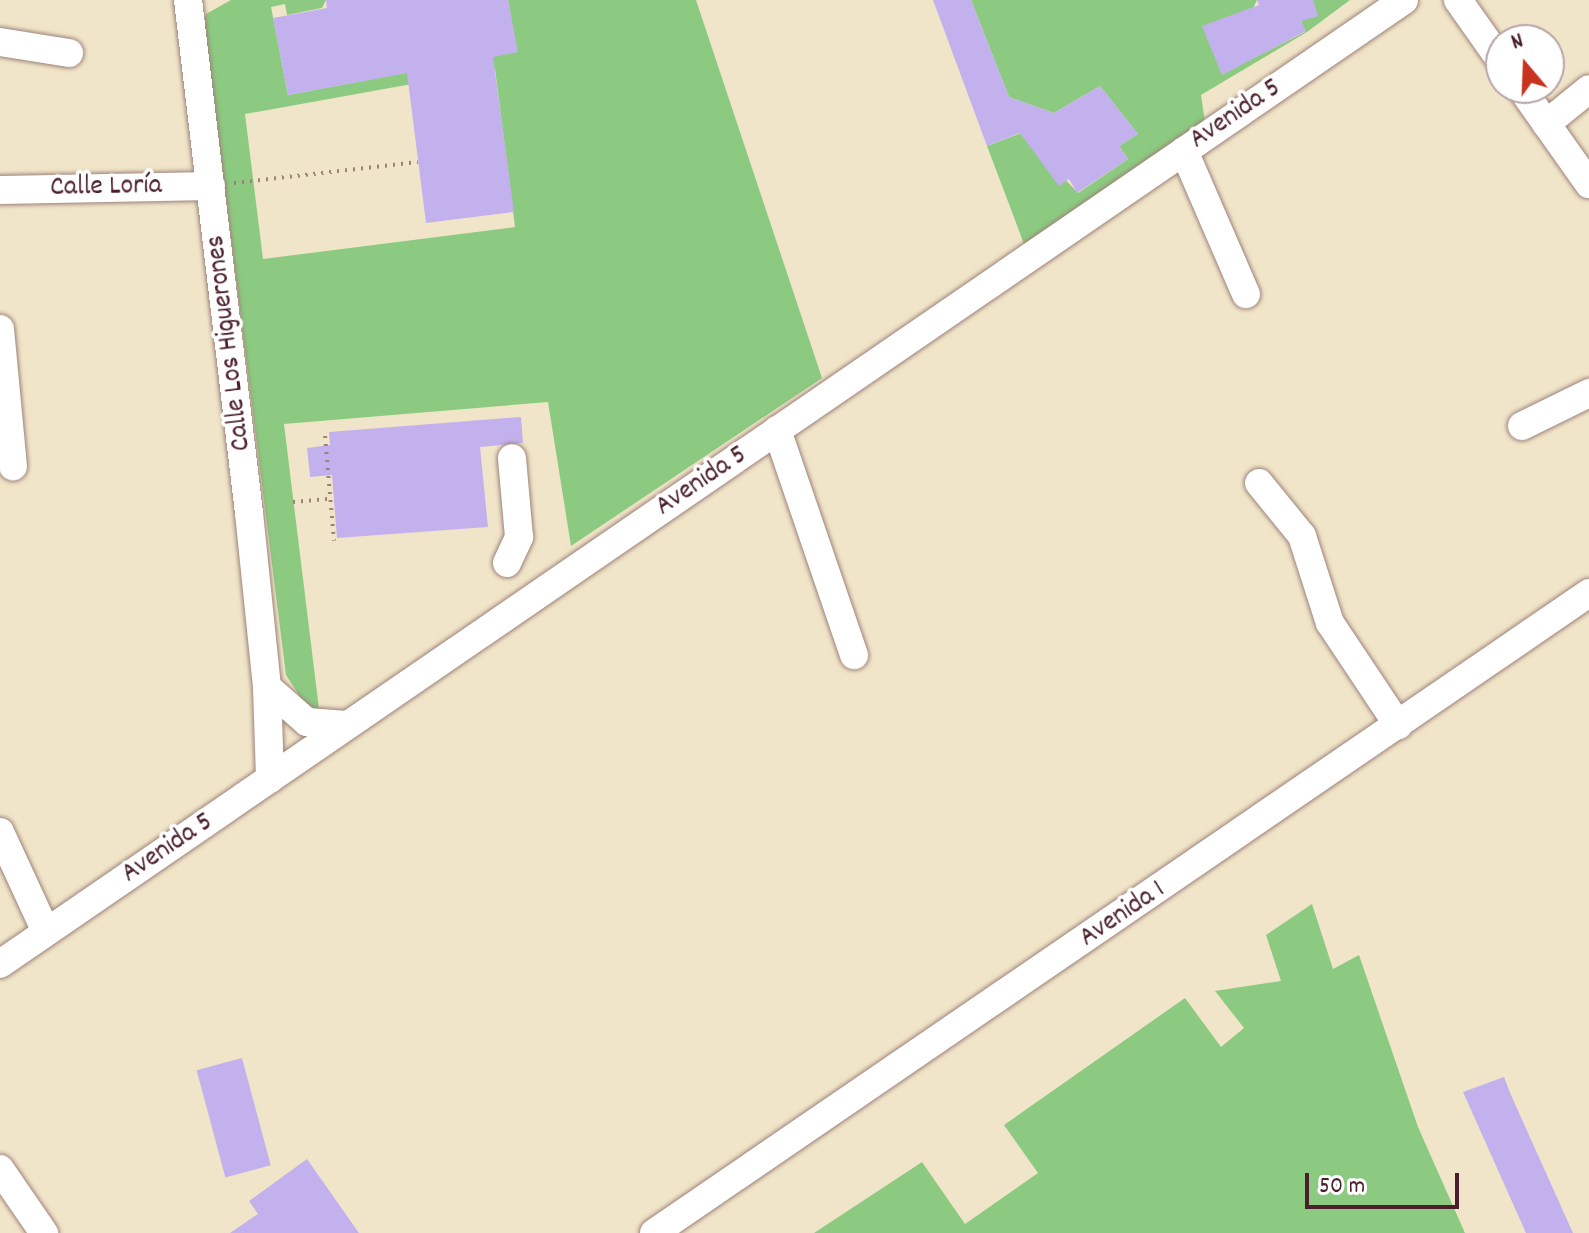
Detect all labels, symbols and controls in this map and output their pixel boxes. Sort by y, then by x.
north arrow [1485,24,1565,104]
text: N [1507,26,1528,59]
street label: Avenida 5 [1184,72,1288,158]
street label: Calle Loría [50,170,162,206]
street label: Calle Los Higuerones [200,233,260,453]
street label: Avenida 5 [650,439,754,525]
street label: Avenida 5 [116,806,220,892]
street label: Avenida 1 [1074,874,1172,956]
scale bar [1309,1157,1463,1207]
text: 50 m [1319,1170,1365,1204]

